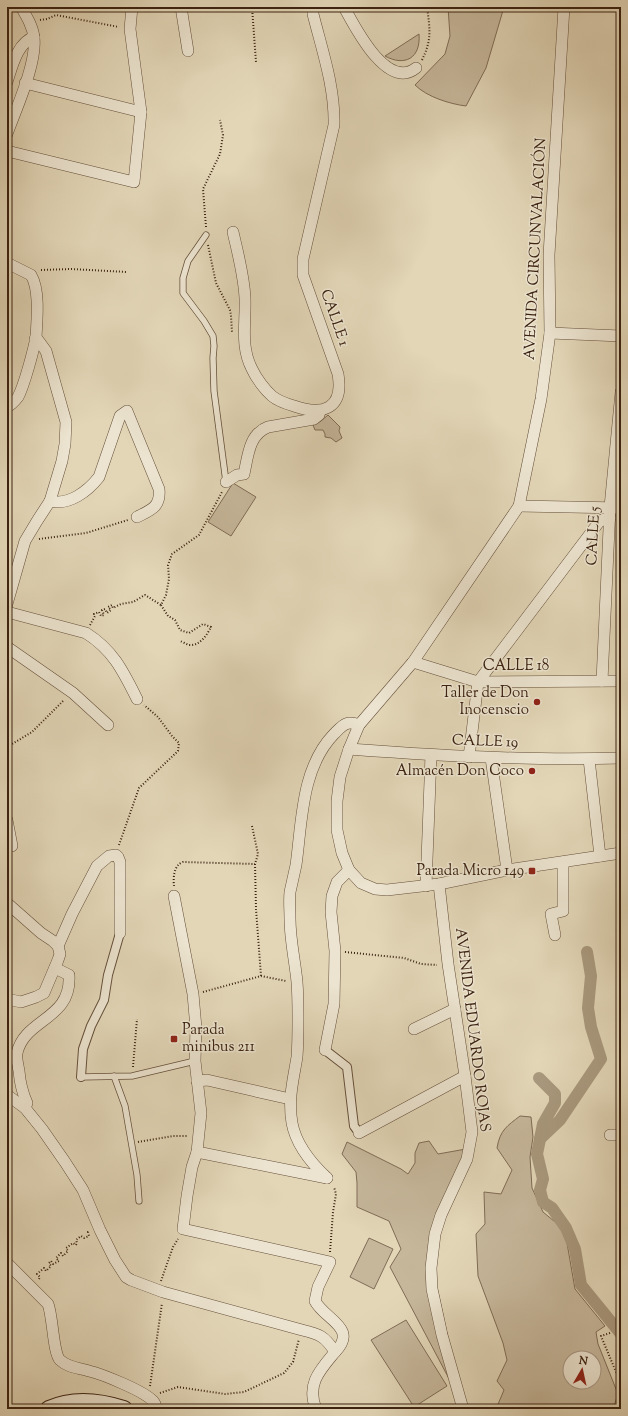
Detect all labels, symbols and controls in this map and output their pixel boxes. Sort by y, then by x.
street label: AVENIDA CIRCUNVALACIÓN [518,137,552,361]
street label: CALLE 1 [314,287,354,349]
street label: CALLE 5 [582,506,606,566]
street label: CALLE 18 [483,656,549,677]
place label: Taller de Don Inocenscio [441,683,529,721]
marker: Taller de Don Inocenscio [532,697,542,707]
street label: CALLE 19 [452,730,518,754]
place label: Almacén Don Coco [396,761,524,782]
marker: Almacén Don Coco [527,766,537,776]
place label: Parada Micro 149 [417,861,524,882]
marker: Parada Micro 149 [527,866,537,876]
street label: AVENIDA EDUARDO ROJAS [449,927,495,1133]
place label: Parada minibus 211 [182,1020,255,1058]
marker: Parada minibus 211 [169,1034,179,1044]
north arrow [562,1350,602,1390]
text: N [577,1352,589,1370]

